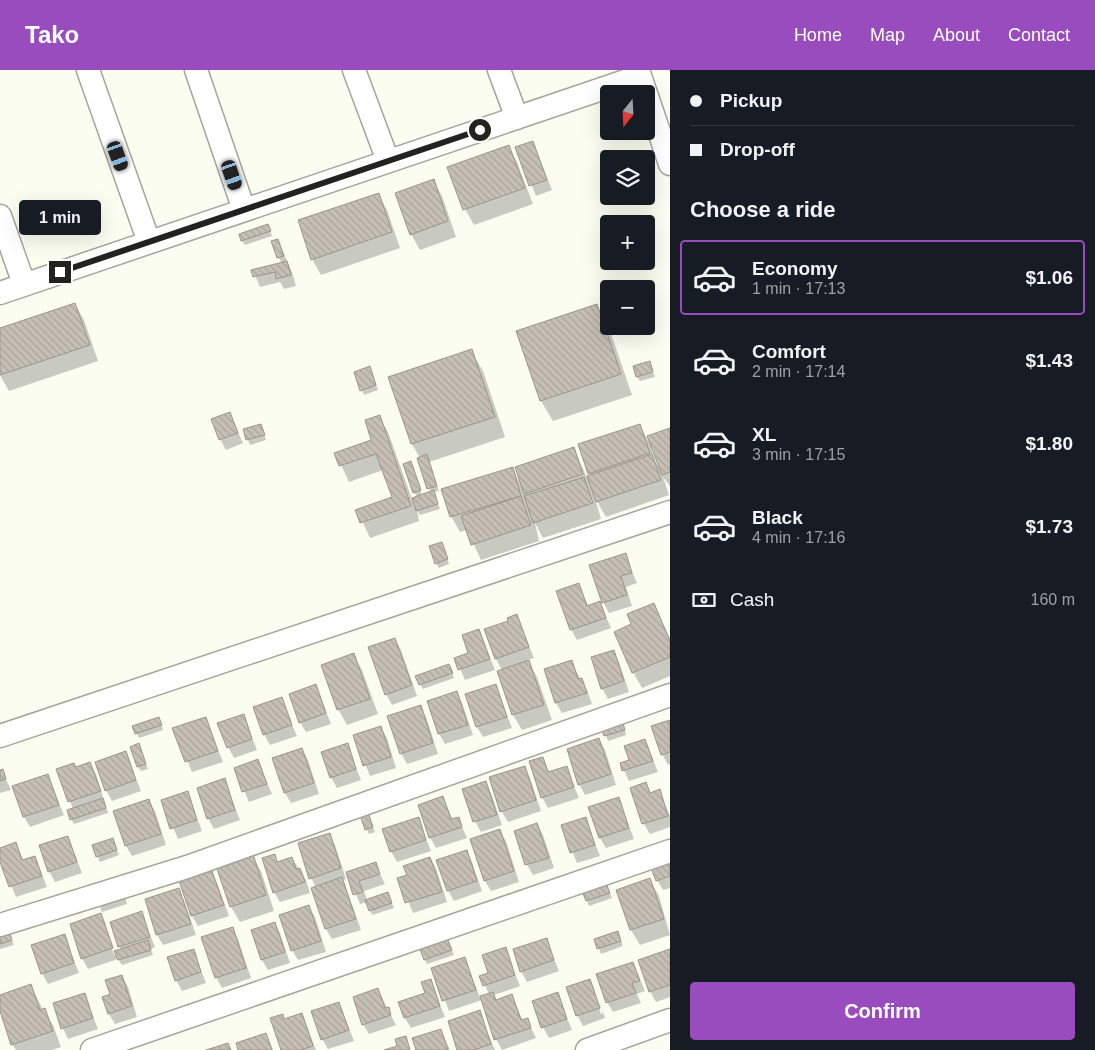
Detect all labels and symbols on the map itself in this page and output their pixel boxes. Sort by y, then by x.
north arrow [600,85,655,140]
route start [469,119,491,141]
car [105,139,130,173]
car [220,158,243,192]
callout: 1 min [19,200,101,234]
route end [49,261,71,283]

